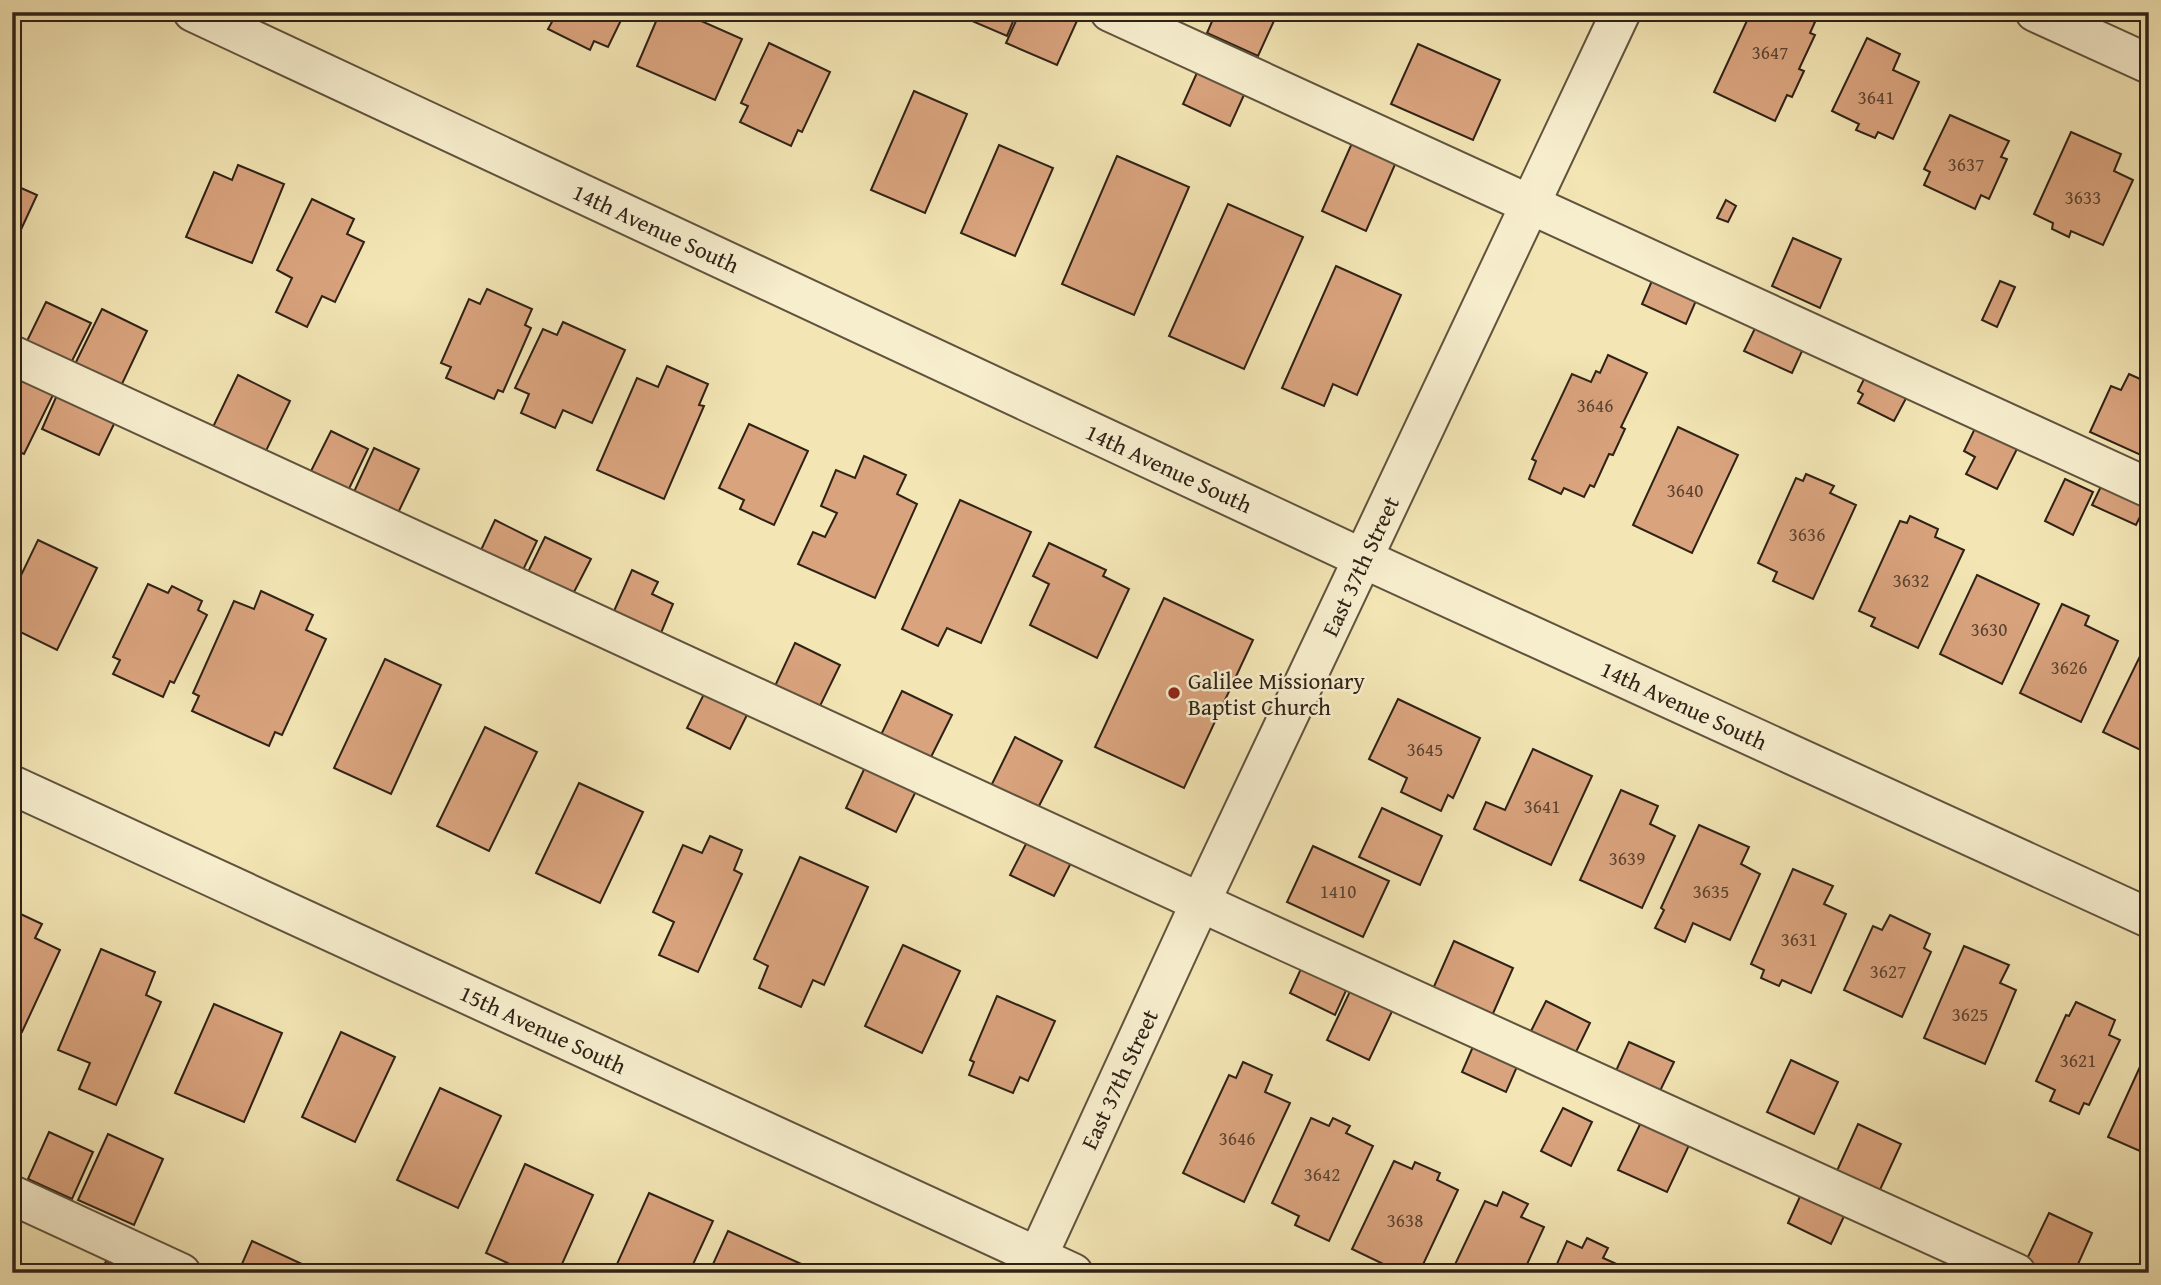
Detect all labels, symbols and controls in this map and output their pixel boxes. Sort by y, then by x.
house number: 3647 [1752,38,1788,66]
house number: 3641 [1858,83,1894,111]
house number: 3637 [1948,150,1984,178]
street label: 14th Avenue South [567,175,745,281]
house number: 3633 [2065,183,2101,211]
house number: 3646 [1577,391,1613,419]
street label: 14th Avenue South [1080,415,1258,521]
house number: 3640 [1667,476,1703,504]
street label: East 37th Street [1313,490,1407,642]
house number: 3636 [1789,520,1825,548]
house number: 3632 [1893,566,1929,594]
house number: 3630 [1971,615,2007,643]
street label: 14th Avenue South [1595,652,1773,758]
house number: 3626 [2051,653,2087,681]
place label: Galilee Missionary Baptist Church [1188,664,1365,723]
marker: Galilee Missionary Baptist Church [1166,685,1182,701]
house number: 3645 [1407,735,1443,763]
house number: 3641 [1524,792,1560,820]
house number: 3639 [1609,844,1645,872]
house number: 1410 [1320,877,1356,905]
house number: 3635 [1693,877,1729,905]
house number: 3631 [1781,925,1817,953]
house number: 3627 [1870,957,1906,985]
street label: 15th Avenue South [454,976,632,1082]
house number: 3625 [1952,1000,1988,1028]
street label: East 37th Street [1072,1003,1166,1155]
house number: 3621 [2060,1046,2096,1074]
house number: 3646 [1219,1124,1255,1152]
house number: 3642 [1304,1160,1340,1188]
house number: 3638 [1387,1206,1423,1234]

